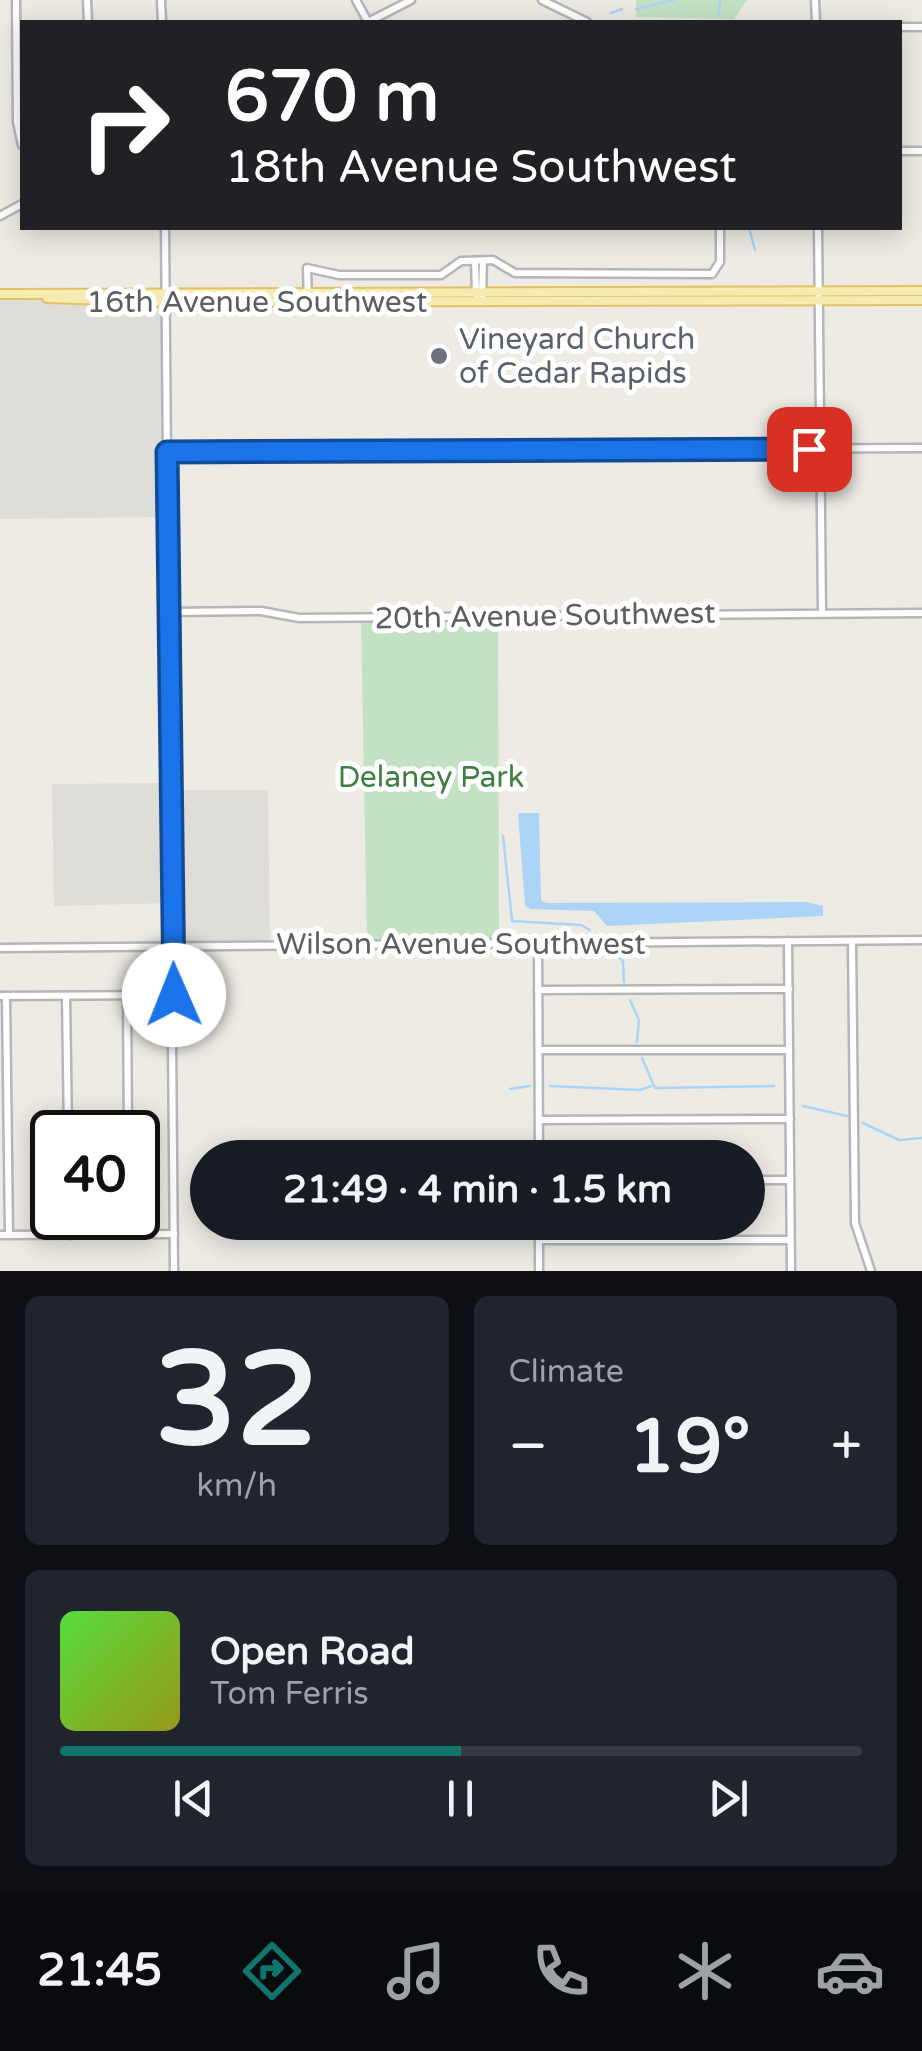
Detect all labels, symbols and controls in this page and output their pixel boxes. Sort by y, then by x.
text: 670 m [225,56,439,140]
icon: right [60,60,190,190]
text: 18th Avenue Southwest [225,141,737,195]
street label: 16th Avenue Southwest [86,284,428,321]
place label: Vineyard Church of Cedar Rapids [459,321,695,392]
marker: Vineyard Church of Cedar Rapids [428,345,450,367]
pin [767,407,852,492]
icon: arrive [782,422,837,477]
street label: 20th Avenue Southwest [374,595,716,637]
park label: Delaney Park [338,759,524,796]
street label: Wilson Avenue Southwest [276,926,646,963]
position arrow [122,943,226,1047]
speed limit sign: 40 [30,1110,160,1240]
text: 21:49 · 4 min · 1.5 km [283,1167,672,1213]
text: 32 [155,1324,318,1480]
text: Climate [509,1353,624,1391]
text: 19° [628,1402,751,1492]
text: − [509,1414,548,1480]
text: + [831,1414,862,1480]
text: km/h [197,1467,277,1505]
text: Open Road [210,1629,415,1675]
text: Tom Ferris [210,1675,369,1713]
icon: previous [166,1771,221,1826]
icon: pause [433,1771,488,1826]
icon: next [701,1771,756,1826]
icon: directions [237,1936,307,2006]
icon: music [381,1936,451,2006]
icon: phone [526,1936,596,2006]
icon: climate [670,1936,740,2006]
icon: car [815,1936,885,2006]
text: 21:45 [37,1944,162,1998]

